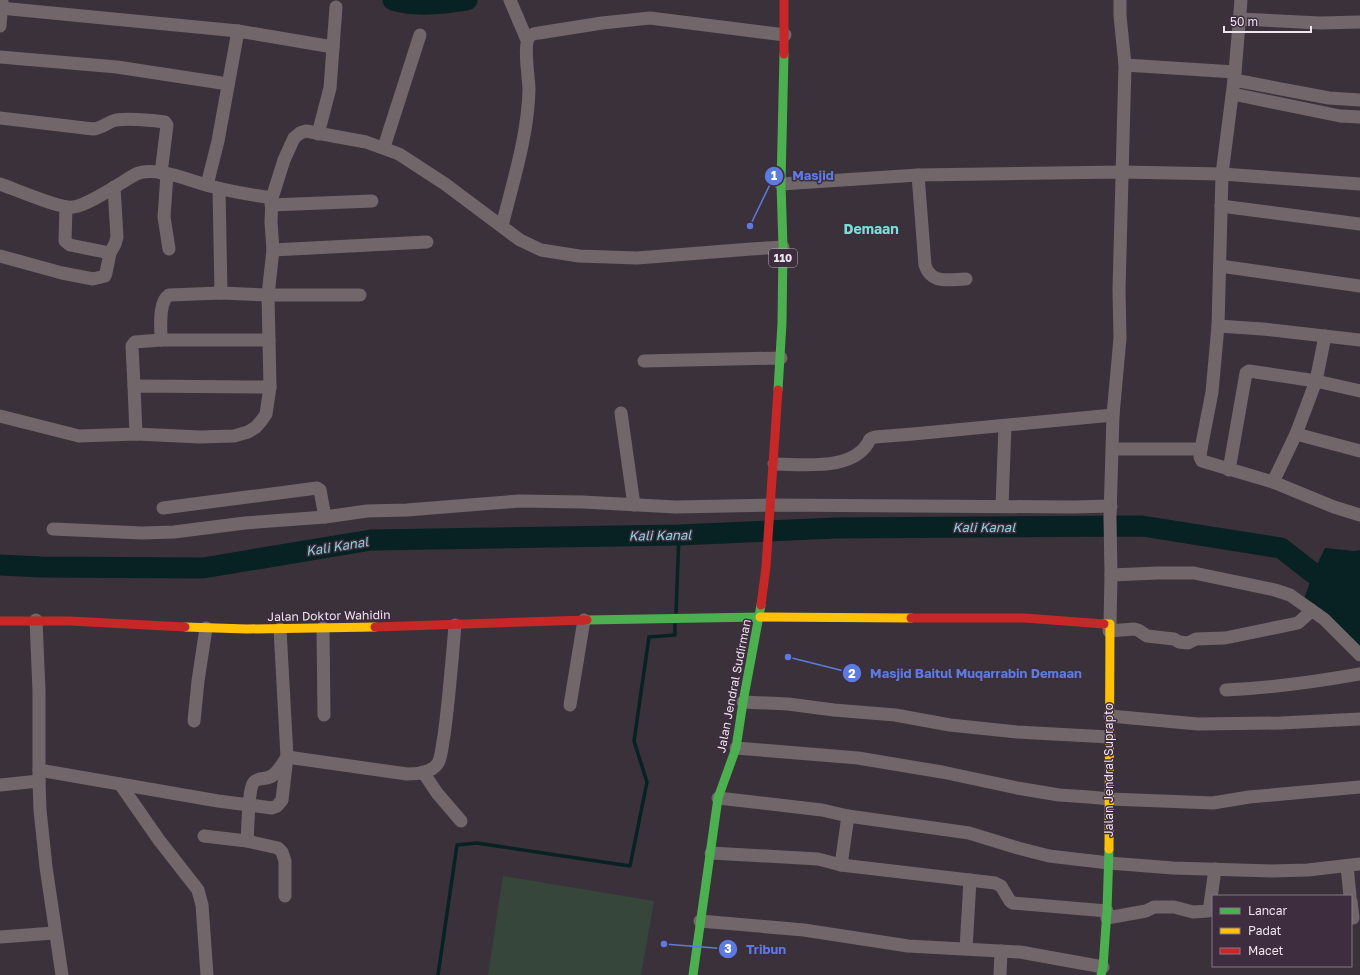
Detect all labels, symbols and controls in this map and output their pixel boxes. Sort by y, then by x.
scale bar [1224,8,1311,34]
text: 50 m [1230,14,1258,29]
callout: Masjid [764,163,842,188]
text: Masjid [792,167,834,183]
text: 1 [771,168,777,183]
district label: Demaan [843,220,899,237]
road number: 110 [769,249,797,267]
water label: Kali Kanal [953,519,1016,535]
water label: Kali Kanal [628,526,692,544]
water label: Kali Kanal [305,533,370,559]
street label: Jalan Doktor Wahidin [267,607,391,624]
street label: Jalan Jendral Sudirman [713,618,754,754]
callout: Masjid Baitul Muqarrabin Demaan [842,661,1090,686]
text: Masjid Baitul Muqarrabin Demaan [870,665,1082,681]
text: 2 [848,666,856,681]
street label: Jalan Jendral Suprapto [1101,703,1116,837]
legend [1212,895,1352,967]
text: Lancar [1248,903,1287,918]
text: Padat [1248,923,1282,938]
callout: Tribun [718,937,794,962]
text: 3 [724,941,732,956]
text: Tribun [746,941,786,957]
text: Macet [1248,943,1284,958]

